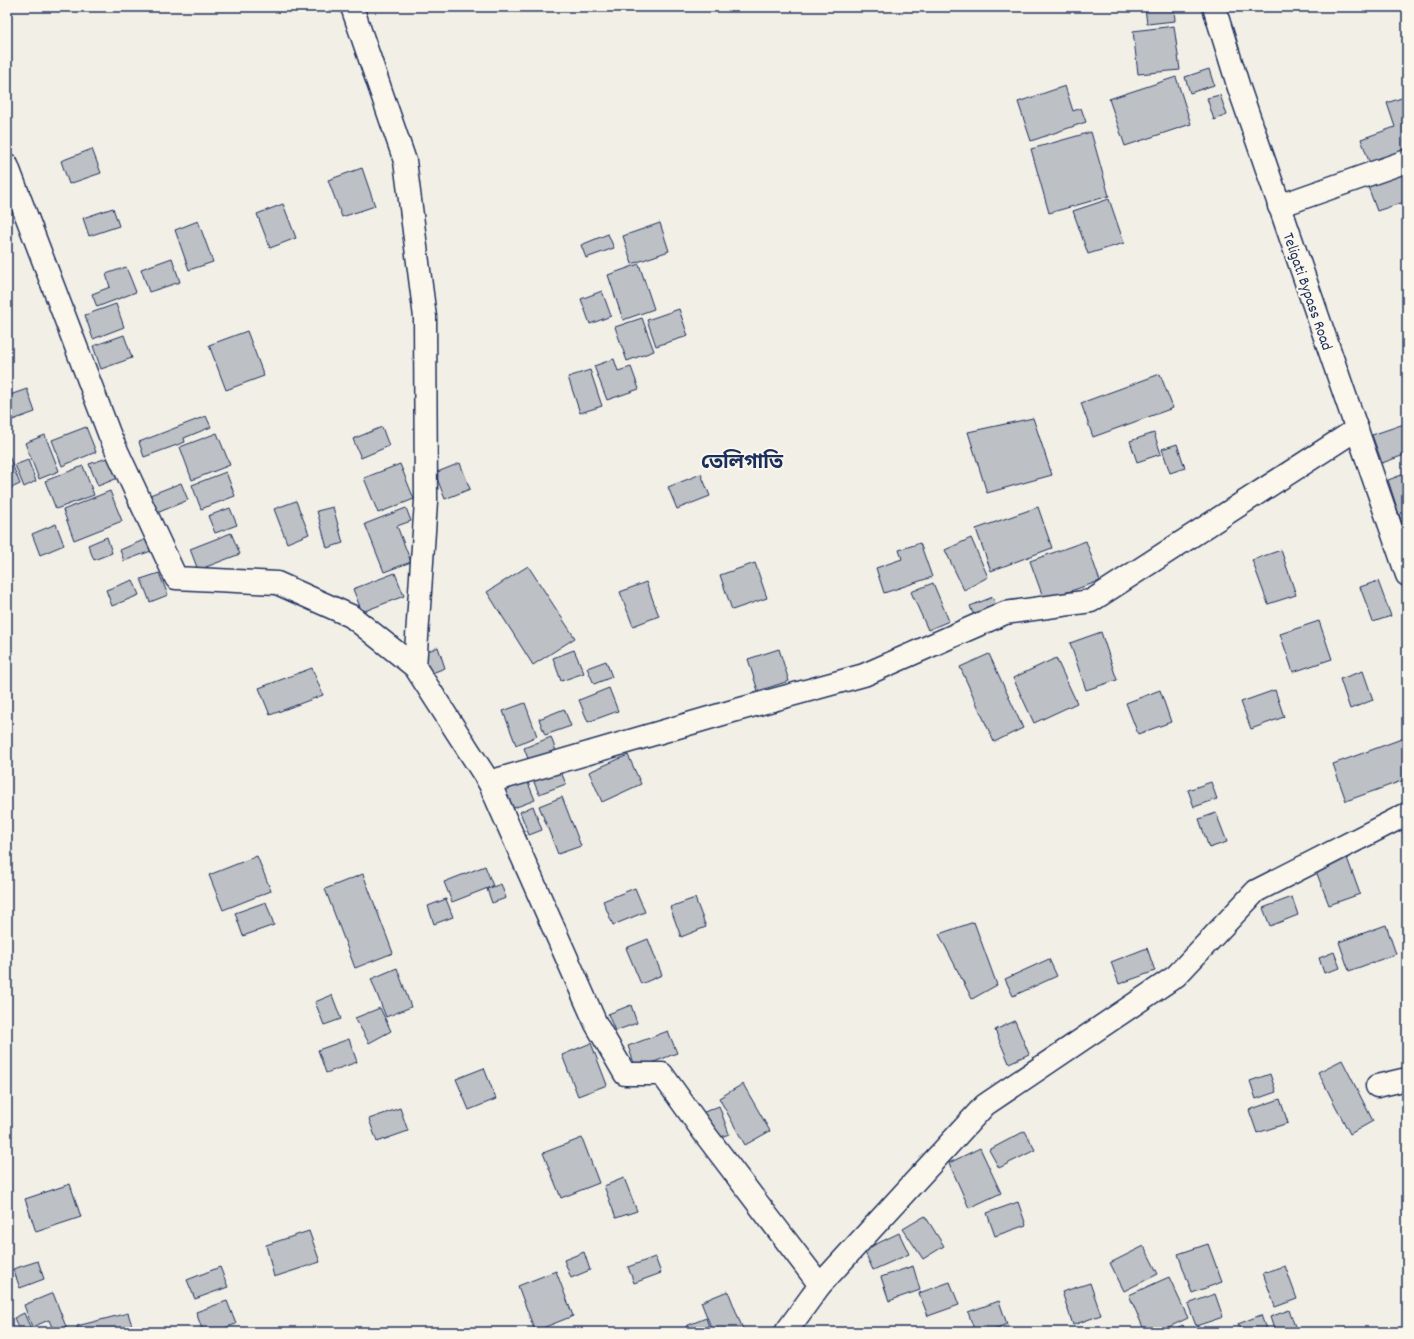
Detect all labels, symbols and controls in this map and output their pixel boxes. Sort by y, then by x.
street label: Teligati Bypass Road [1276,230,1338,354]
district label: তেলিগাতি [701,449,784,478]

